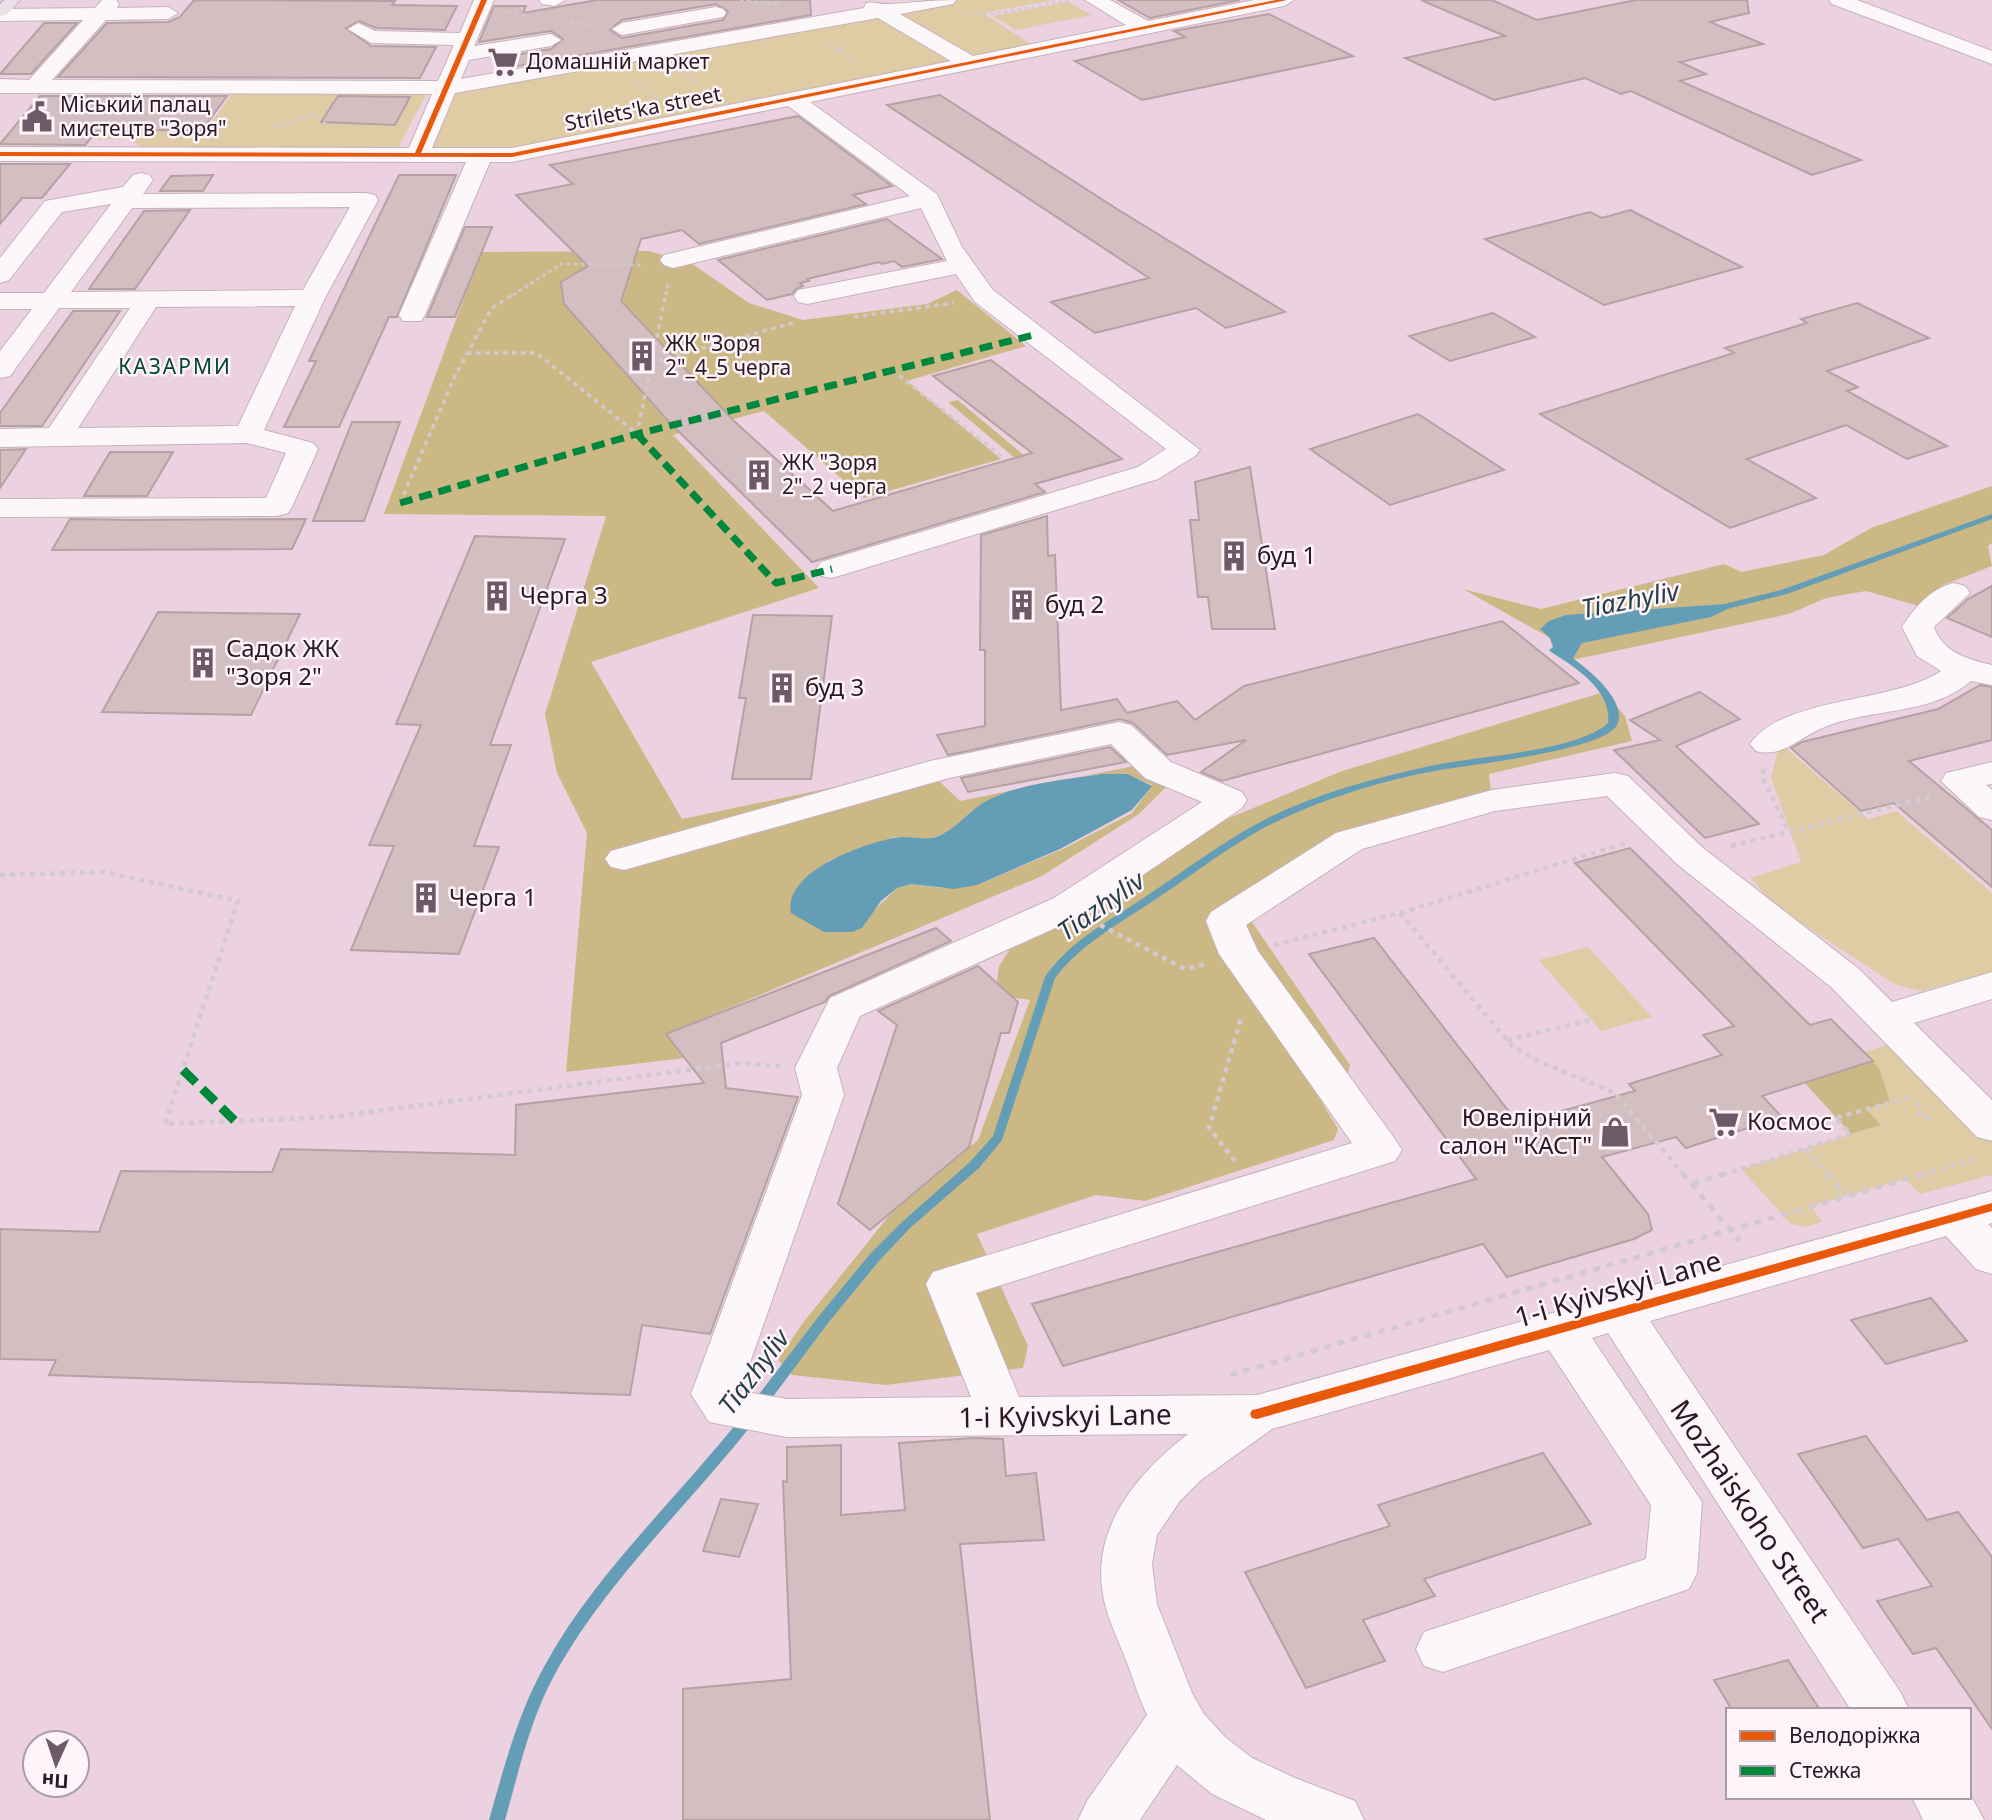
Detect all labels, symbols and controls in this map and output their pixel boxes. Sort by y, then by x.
supermarket icon: Домашній маркет [486,45,520,79]
place label: Домашній маркет [526,47,710,75]
street label: Strilets'ka street [562,79,724,137]
place label: Міський палац мистецтв "Зоря" [60,90,227,142]
public building icon: Міський палац мистецтв "Зоря" [20,100,54,134]
place label: ЖК "Зоря 2"_4_5 черга [665,329,791,381]
building icon: ЖК "Зоря 2"_4_5 черга [625,339,659,373]
district label: КАЗАРМИ [118,352,232,380]
place label: ЖК "Зоря 2"_2 черга [782,448,887,500]
building icon: ЖК "Зоря 2"_2 черга [742,458,776,492]
place label: буд 1 [1257,538,1316,571]
building icon: буд 1 [1217,539,1251,573]
water label: Tiazhyliv [1578,572,1684,626]
place label: Черга 3 [520,578,608,611]
building icon: Черга 3 [480,579,514,613]
place label: буд 2 [1045,587,1104,620]
building icon: буд 2 [1005,588,1039,622]
place label: Садок ЖК "Зоря 2" [226,631,339,692]
building icon: Садок ЖК "Зоря 2" [186,646,220,680]
place label: буд 3 [805,670,864,703]
building icon: буд 3 [765,671,799,705]
water label: Tiazhyliv [1050,861,1153,948]
place label: Черга 1 [449,880,537,913]
building icon: Черга 1 [409,881,443,915]
place label: Ювелірний салон "КАСТ" [1439,1100,1592,1161]
place label: Космос [1747,1104,1832,1137]
supermarket icon: Космос [1707,1105,1741,1139]
shop icon: Ювелірний салон "КАСТ" [1598,1115,1632,1149]
street label: 1-i Kyivskyi Lane [1510,1240,1725,1336]
water label: Tiazhyliv [709,1320,798,1422]
street label: Mozhaiskoho Street [1662,1392,1839,1629]
street label: 1-i Kyivskyi Lane [958,1394,1172,1436]
legend [1726,1708,1971,1799]
text: Велодоріжка [1789,1721,1921,1749]
north arrow [21,1729,91,1799]
text: Стежка [1789,1756,1862,1784]
text: Пн [41,1767,69,1795]

